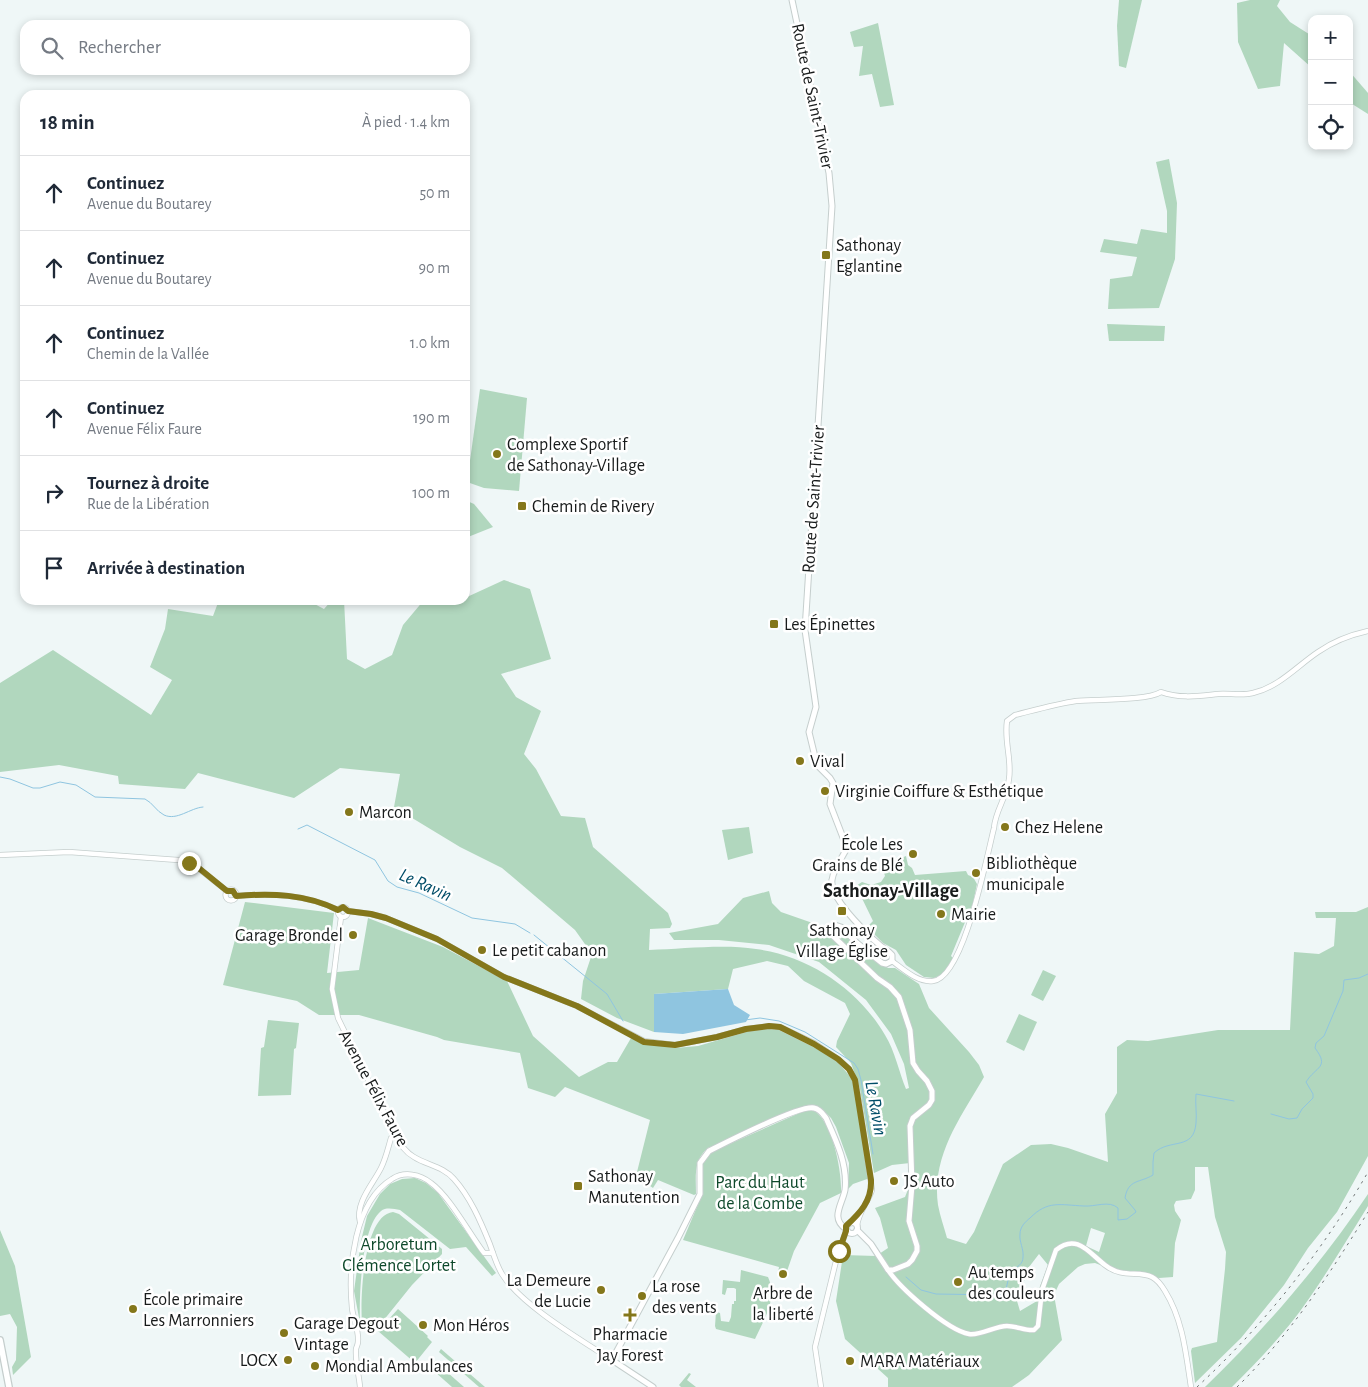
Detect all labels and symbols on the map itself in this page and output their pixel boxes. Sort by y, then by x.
street label: Route de Saint-Trivier [788,22,836,171]
place label: Sathonay Eglantine [836,237,902,276]
marker: Sathonay Eglantine [820,249,832,261]
street label: Route de Saint-Trivier [800,424,828,574]
place label: Complexe Sportif de Sathonay-Village [507,436,645,475]
marker: Complexe Sportif de Sathonay-Village [491,448,503,460]
place label: Chemin de Rivery [532,498,655,516]
marker: Chemin de Rivery [516,500,528,512]
place label: Les Épinettes [784,613,875,634]
marker: Les Épinettes [768,618,780,630]
place label: Vival [810,753,845,771]
marker: Vival [794,755,806,767]
place label: Virginie Coiffure & Esthétique [835,783,1043,801]
marker: Virginie Coiffure & Esthétique [819,785,831,797]
place label: Marcon [359,804,412,822]
marker: Marcon [343,806,355,818]
place label: Chez Helene [1015,819,1103,837]
marker: Chez Helene [999,821,1011,833]
place label: École Les Grains de Blé [812,833,903,875]
marker: École Les Grains de Blé [907,848,919,860]
route end [178,852,201,875]
place label: Bibliothèque municipale [986,855,1077,894]
water label: Le Ravin [396,865,455,905]
marker: Bibliothèque municipale [970,867,982,879]
district label: Sathonay-Village [823,881,959,901]
marker: Sathonay Village Église [836,905,848,917]
place label: Mairie [951,906,996,924]
marker: Mairie [935,908,947,920]
place label: Sathonay Village Église [796,922,888,961]
place label: Garage Brondel [235,927,343,945]
marker: Garage Brondel [347,929,359,941]
place label: Le petit cabanon [492,942,606,960]
marker: Le petit cabanon [476,944,488,956]
street label: Avenue Félix Faure [335,1027,411,1150]
water label: Le Ravin [861,1079,890,1137]
place label: Sathonay Manutention [588,1168,680,1207]
place label: JS Auto [904,1173,955,1191]
park label: Parc du Haut de la Combe [715,1174,805,1213]
marker: JS Auto [888,1175,900,1187]
marker: Sathonay Manutention [572,1180,584,1192]
park label: Arboretum Clémence Lortet [342,1236,456,1275]
route start [828,1240,851,1263]
place label: Au temps des couleurs [968,1264,1054,1303]
marker: Arbre de la liberté [777,1268,789,1280]
place label: La Demeure de Lucie [507,1272,591,1311]
marker: Au temps des couleurs [952,1276,964,1288]
place label: La rose des vents [652,1278,717,1317]
marker: La Demeure de Lucie [595,1284,607,1296]
place label: Arbre de la liberté [752,1285,814,1324]
place label: École primaire Les Marronniers [143,1288,254,1330]
marker: La rose des vents [636,1290,648,1302]
marker: École primaire Les Marronniers [127,1303,139,1315]
marker: Pharmacie Jay Forest [624,1309,636,1321]
place label: Garage Degout Vintage [294,1315,399,1354]
place label: Mon Héros [433,1317,509,1335]
marker: Mon Héros [417,1319,429,1331]
place label: Pharmacie Jay Forest [593,1326,667,1365]
marker: Garage Degout Vintage [278,1327,290,1339]
place label: LOCX [240,1352,278,1370]
place label: MARA Matériaux [860,1353,980,1371]
marker: LOCX [282,1354,294,1366]
marker: MARA Matériaux [844,1355,856,1367]
place label: Mondial Ambulances [325,1358,473,1376]
marker: Mondial Ambulances [309,1360,321,1372]

